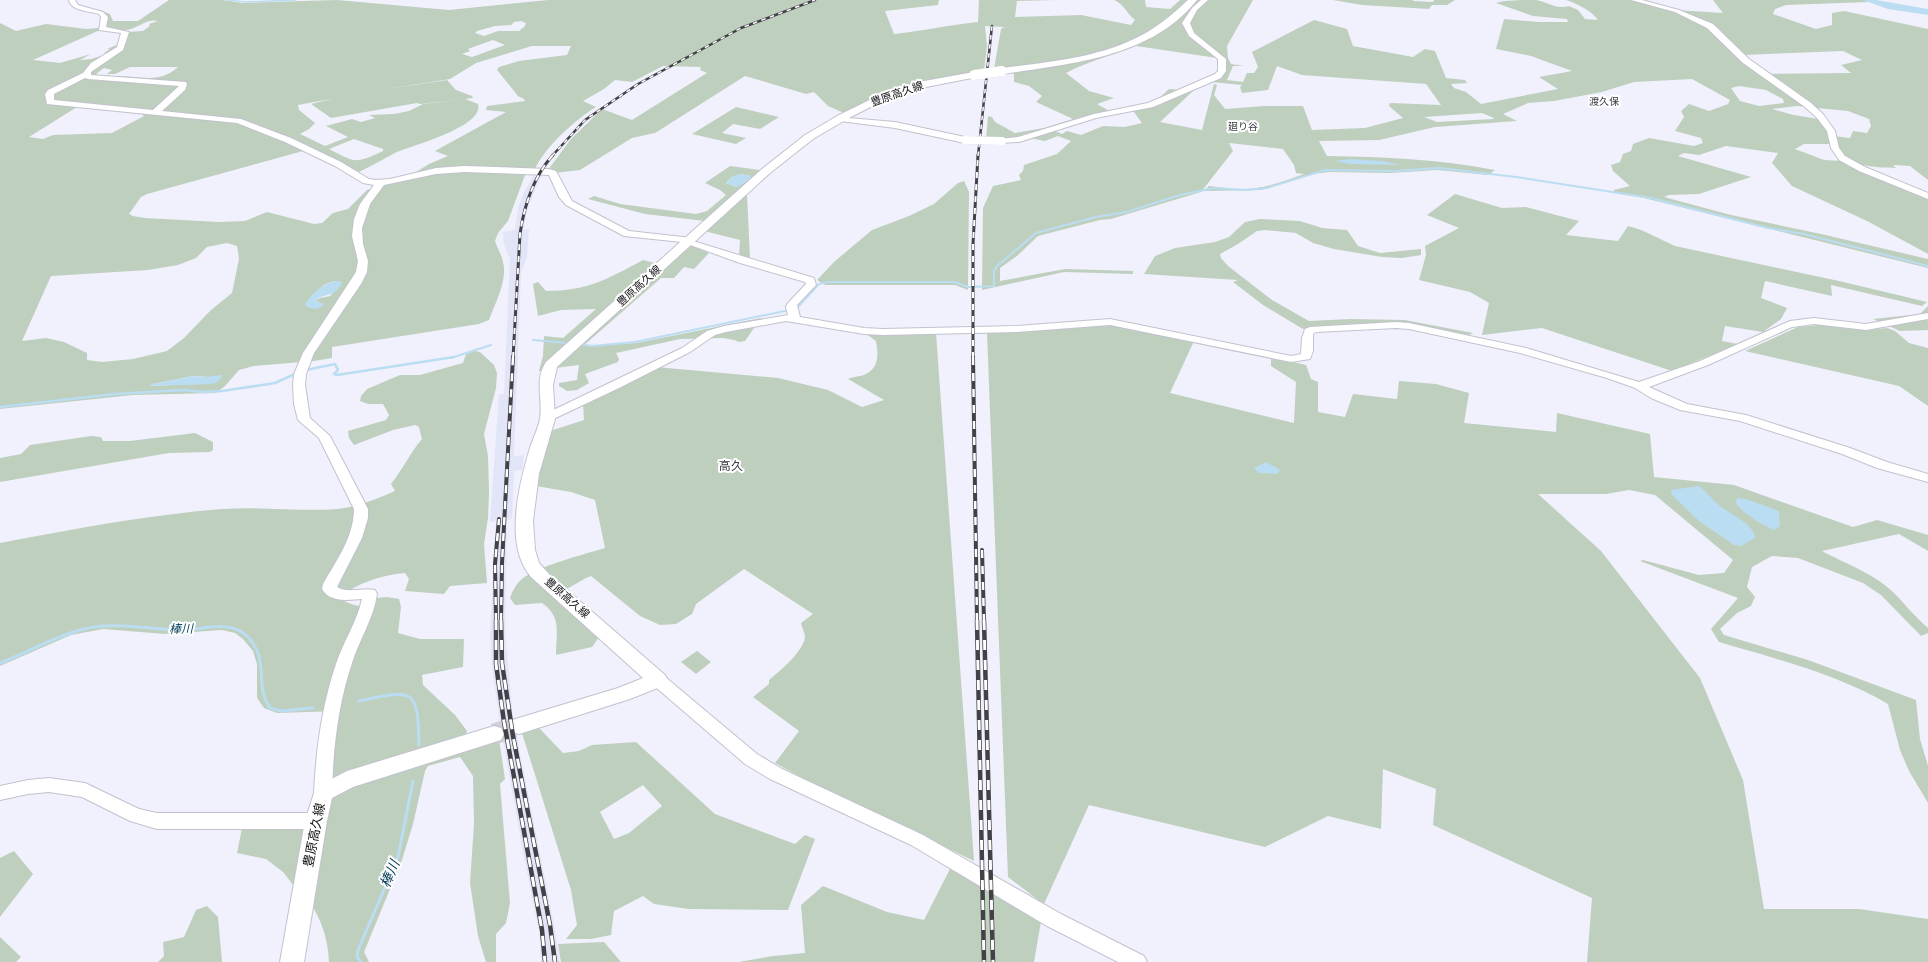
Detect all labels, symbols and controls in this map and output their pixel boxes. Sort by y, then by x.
street label: 豊原高久線 [869,79,925,109]
district label: 渡久保 [1589,96,1620,108]
district label: 廻り谷 [1228,121,1258,133]
street label: 豊原高久線 [614,263,664,309]
district label: 高久 [719,459,743,473]
street label: 豊原高久線 [542,575,592,621]
water label: 棒川 [169,622,195,636]
street label: 豊原高久線 [300,802,328,868]
water label: 棒川 [377,856,404,890]

